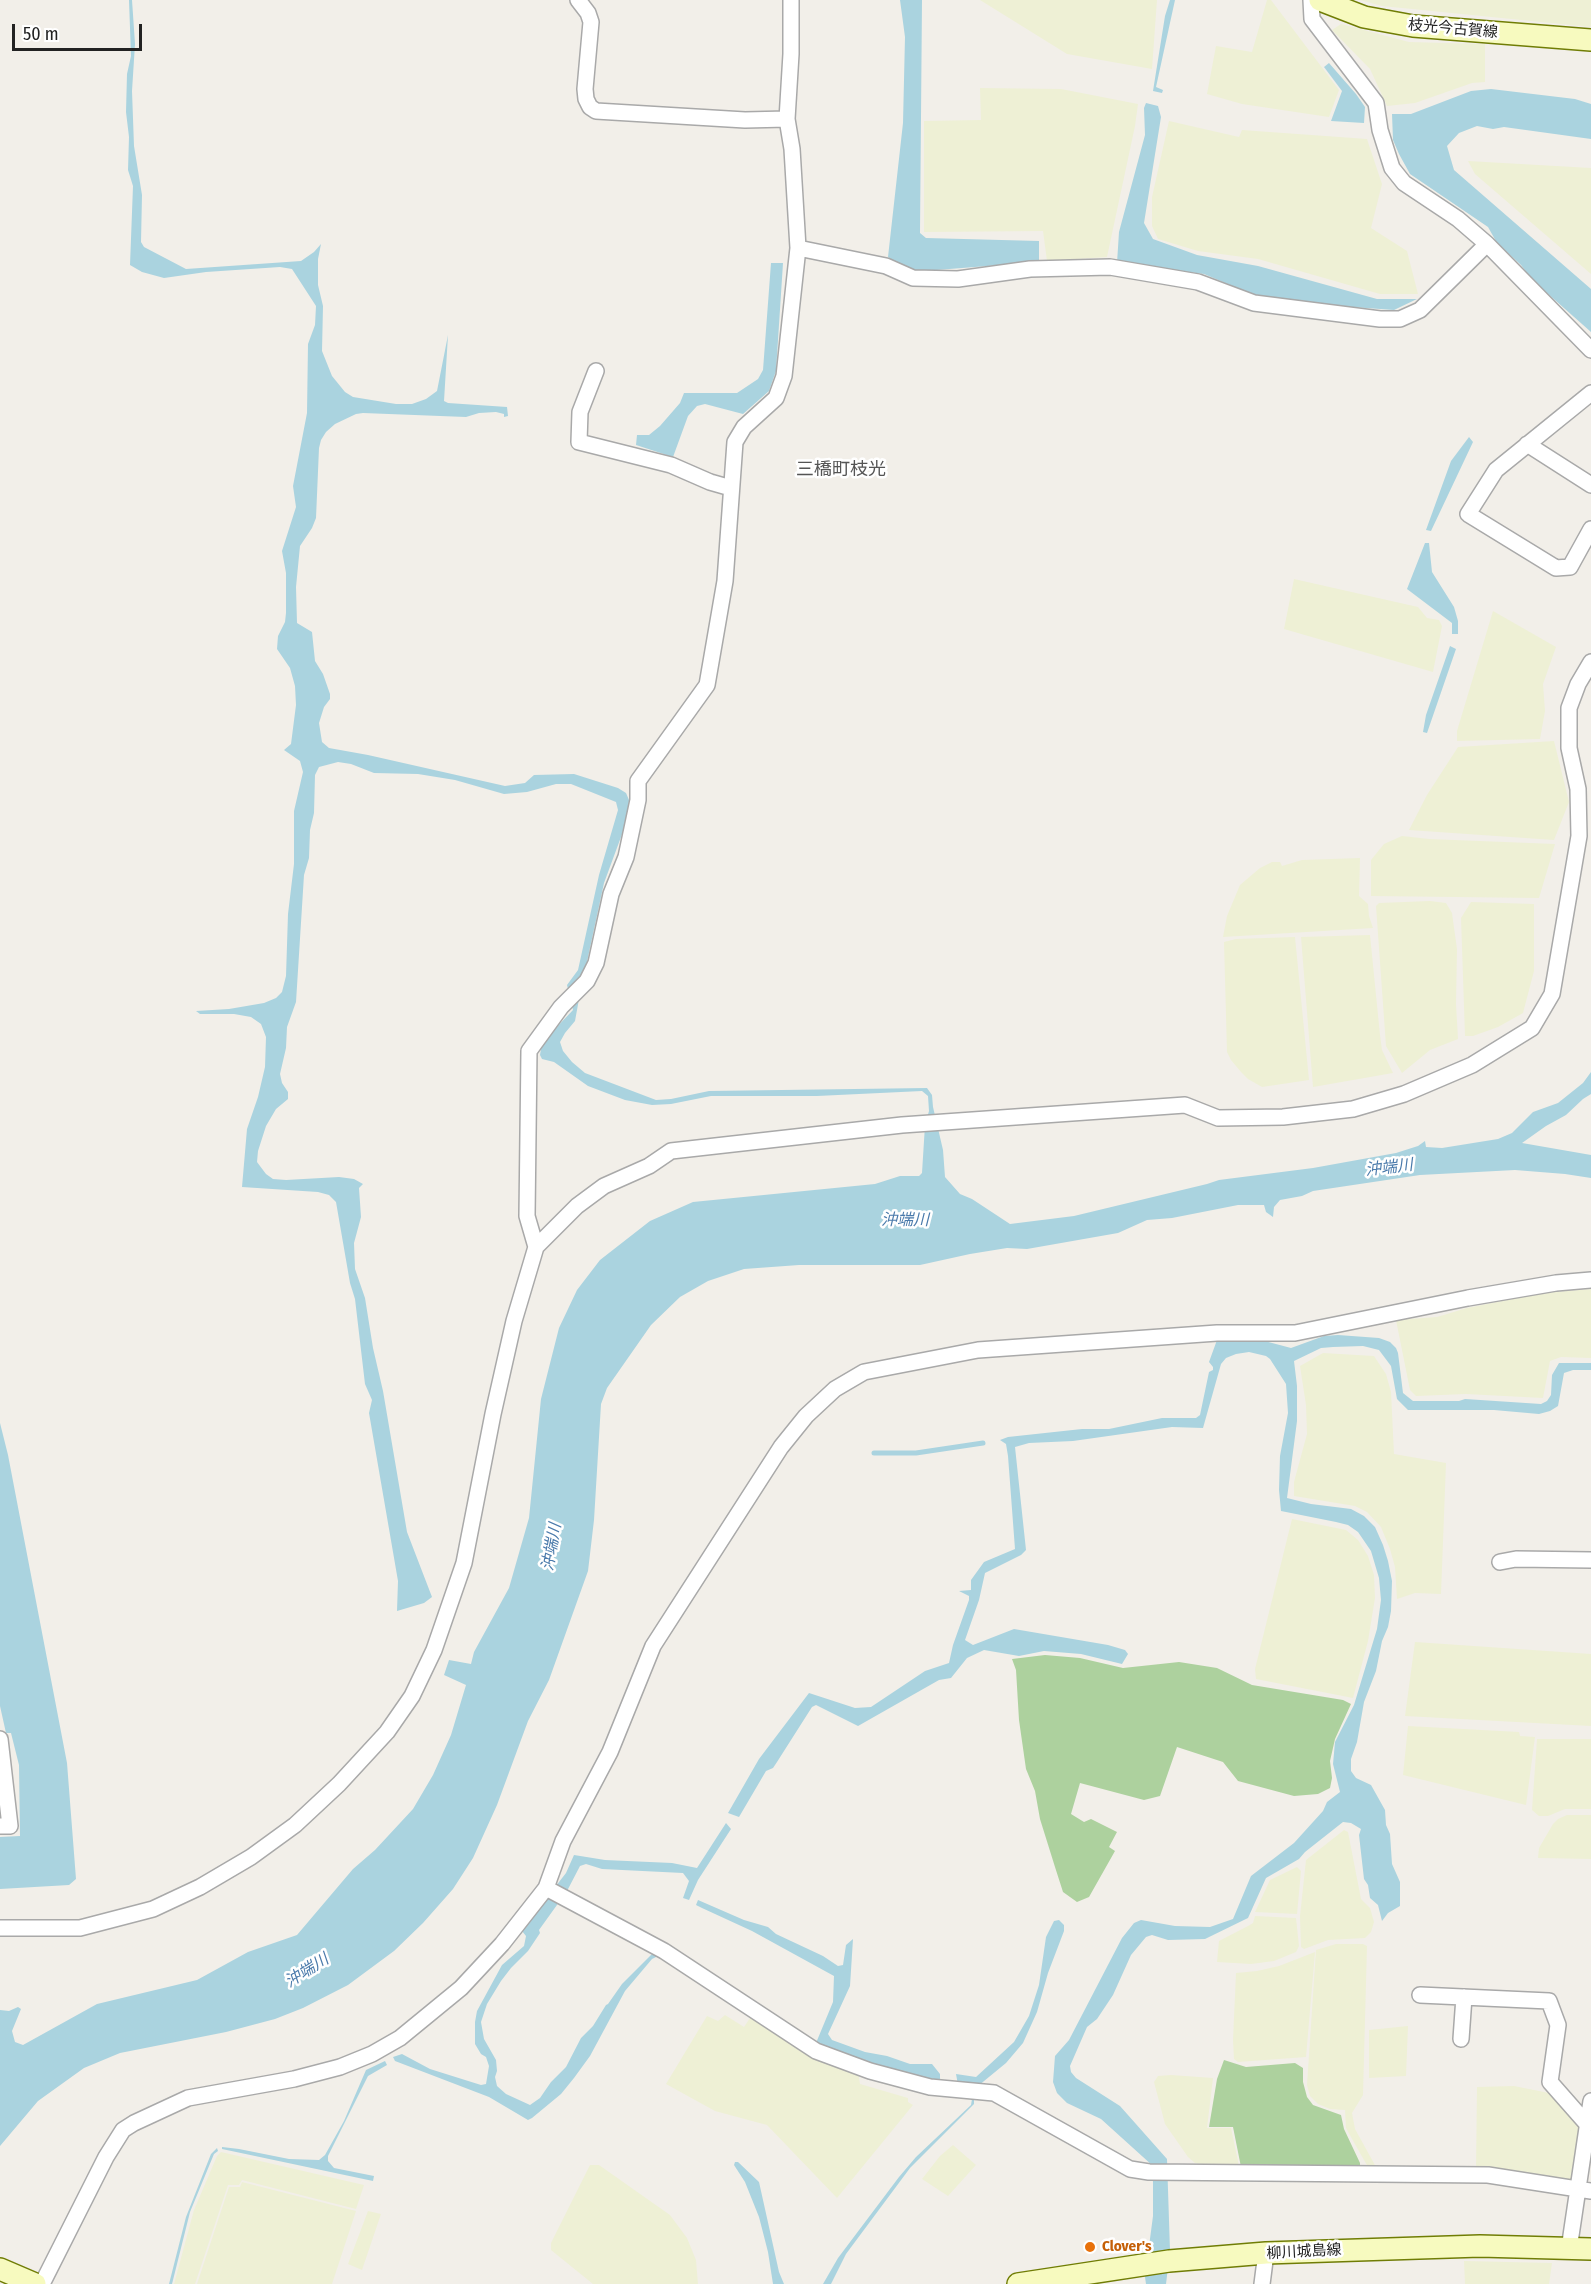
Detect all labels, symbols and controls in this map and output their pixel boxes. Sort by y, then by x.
scale bar [15,12,146,50]
street label: 枝光今古賀線 [1407,16,1499,42]
text: 50 m [23,23,59,45]
district label: 三橋町枝光 [796,459,886,481]
water label: 沖端川 [1364,1156,1414,1180]
water label: 沖端川 [881,1211,929,1231]
water label: 沖端川 [538,1522,566,1572]
water label: 沖端川 [282,1950,332,1992]
place label: Clover's [1102,2238,1152,2256]
marker: Clover's [1083,2240,1097,2254]
street label: 柳川城島線 [1266,2241,1342,2263]

